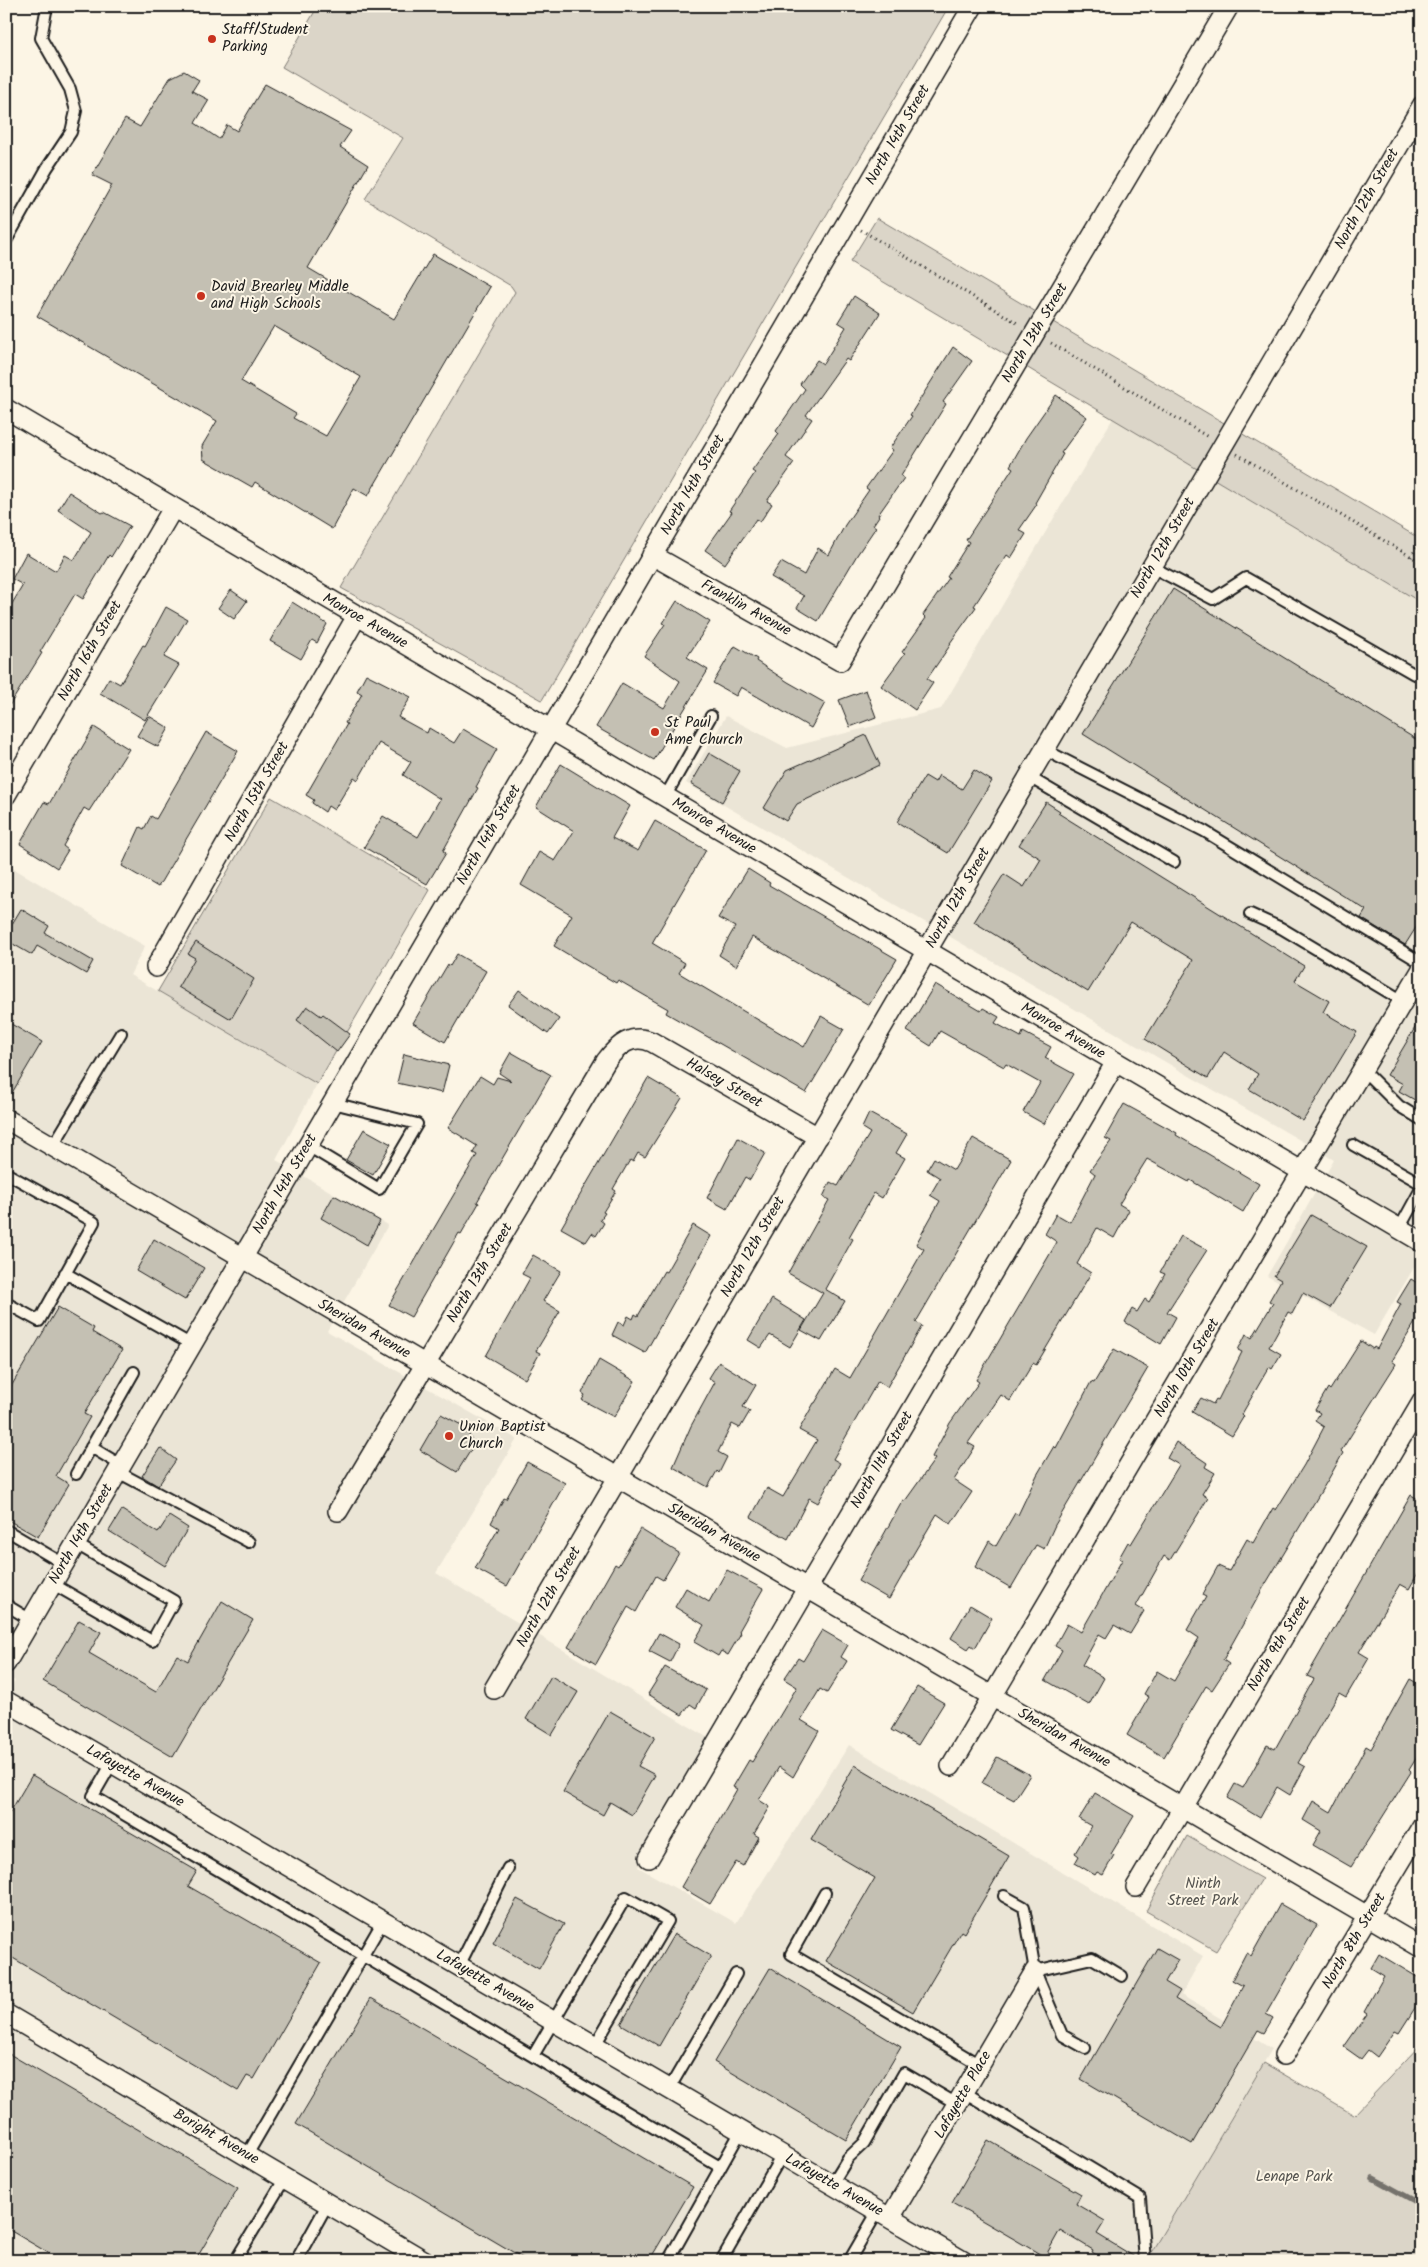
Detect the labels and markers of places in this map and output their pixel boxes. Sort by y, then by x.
place label: Staff/Student Parking [222,18,309,59]
marker: Staff/Student Parking [206,33,218,45]
place label: David Brearley Middle and High Schools [211,275,349,316]
marker: David Brearley Middle and High Schools [195,290,207,302]
place label: St Paul Ame Church [665,711,743,752]
marker: St Paul Ame Church [649,726,661,738]
place label: Union Baptist Church [459,1415,546,1456]
marker: Union Baptist Church [443,1430,455,1442]

